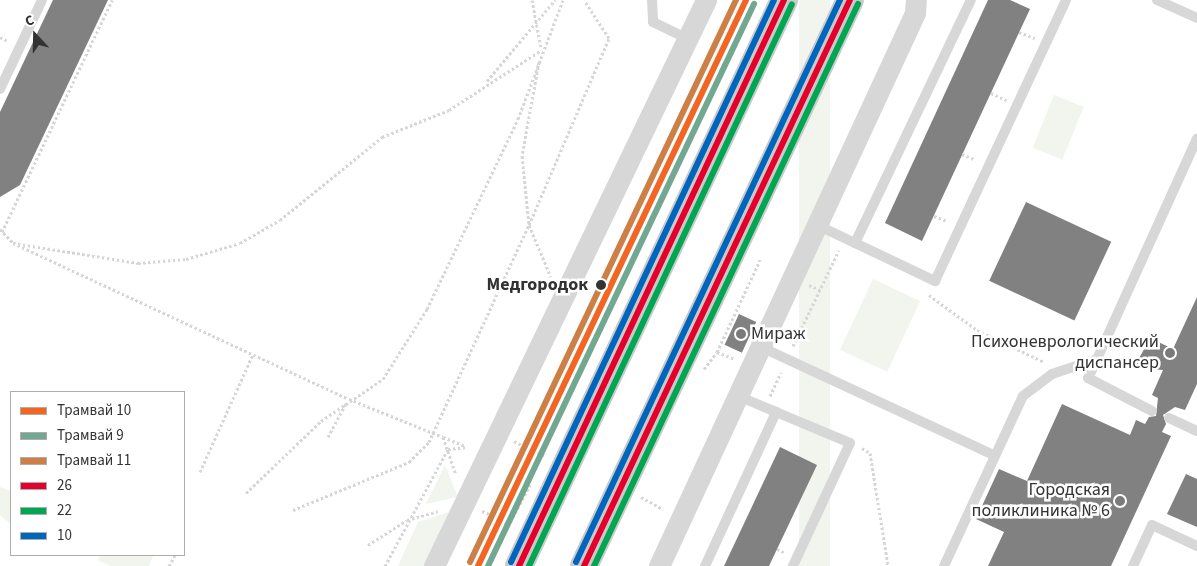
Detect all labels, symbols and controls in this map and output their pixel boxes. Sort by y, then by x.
north arrow [10,10,60,60]
text: С [22,10,37,32]
place label: Медгородок [487,274,588,296]
marker: Медгородок [592,276,610,294]
place label: Мираж [751,323,805,345]
marker: Мираж [735,328,747,340]
place label: Психоневрологический диспансер [971,332,1159,374]
marker: Психоневрологический диспансер [1163,346,1177,360]
legend [10,391,185,556]
text: Трамвай 10 [57,400,131,421]
text: Трамвай 9 [57,425,124,446]
text: Трамвай 11 [57,450,131,471]
text: 26 [57,475,72,496]
place label: Городская поликлиника № 6 [972,480,1110,522]
marker: Городская поликлиника № 6 [1114,495,1126,507]
text: 22 [57,500,72,521]
text: 10 [57,525,72,546]

